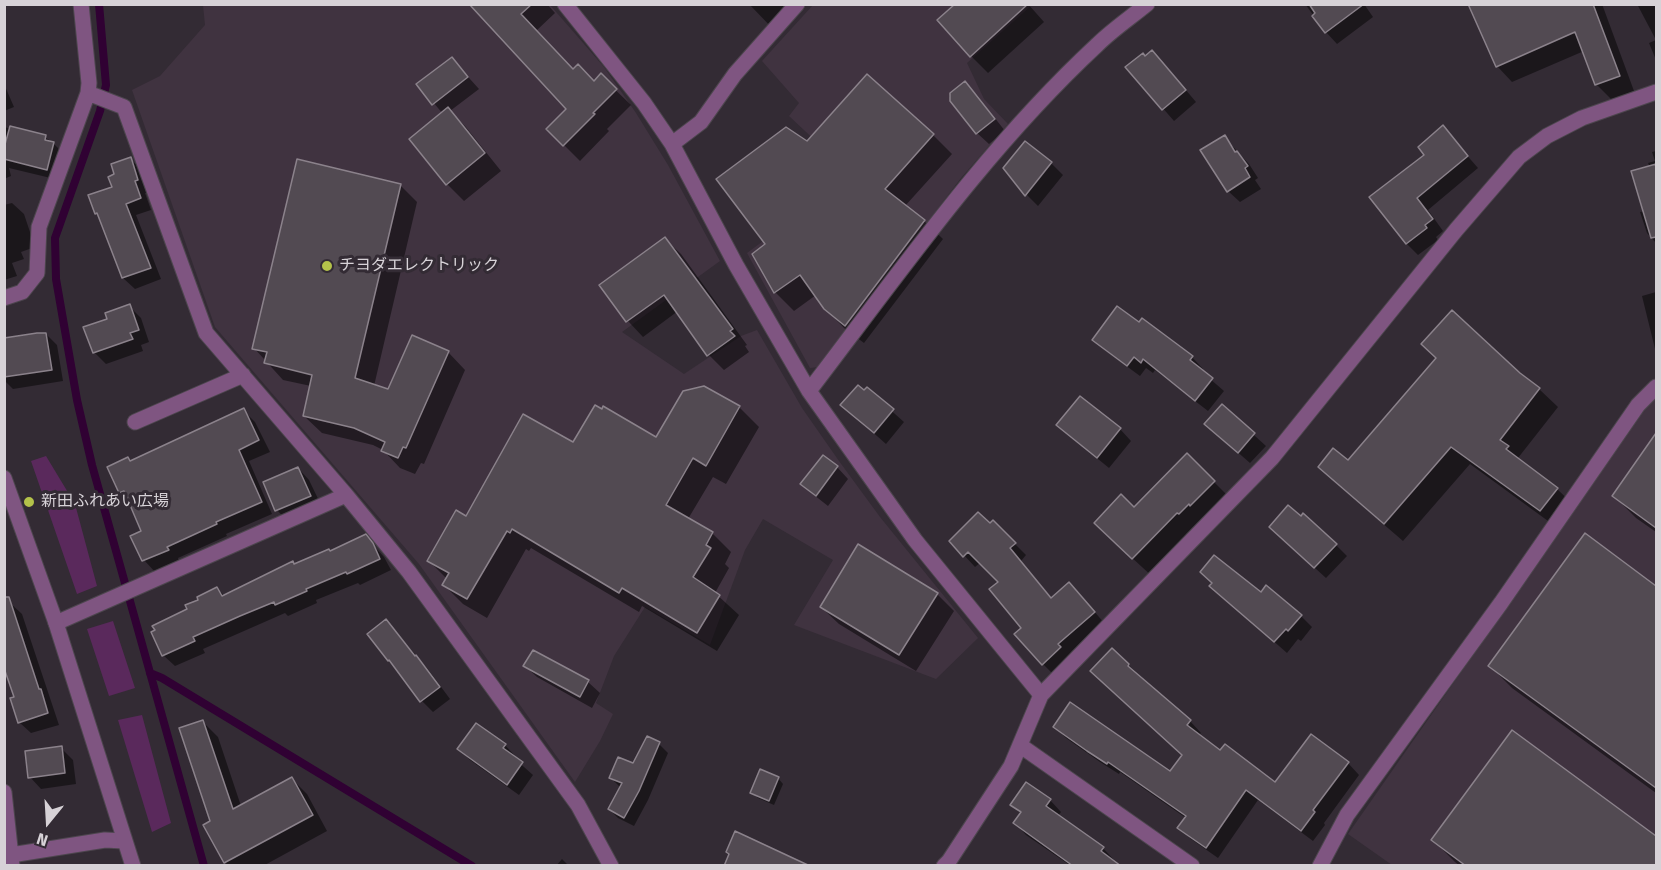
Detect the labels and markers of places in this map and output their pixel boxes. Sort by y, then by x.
place label: チヨダエレクトリック [339,256,499,276]
marker: チヨダエレクトリック [320,259,334,273]
place label: 新田ふれあい広場 [41,492,169,512]
marker: 新田ふれあい広場 [22,495,36,509]

